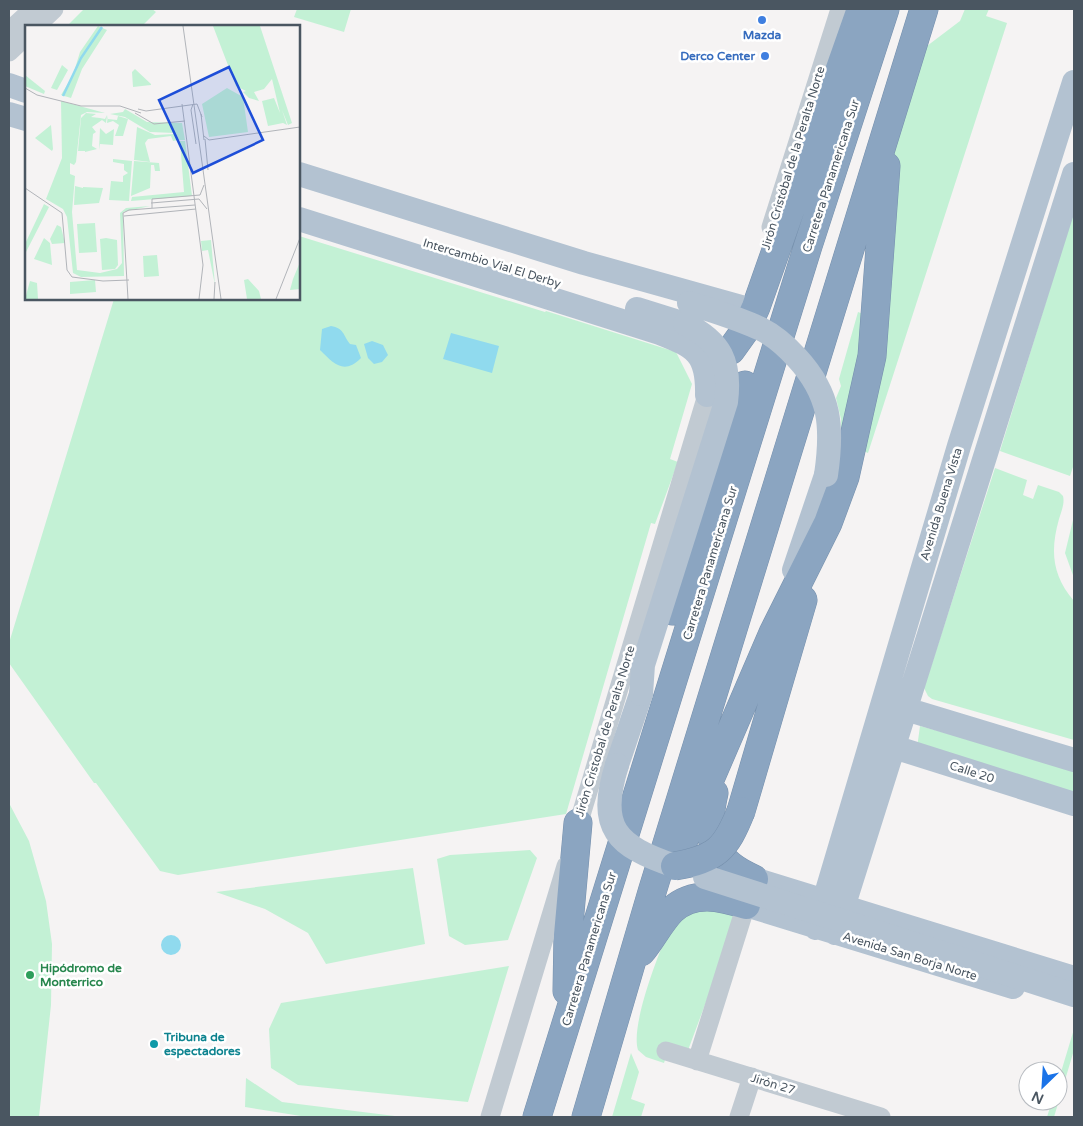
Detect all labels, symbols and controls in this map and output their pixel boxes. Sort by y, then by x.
marker: Mazda [756,14,768,26]
inset map [25,25,300,300]
place label: Mazda [743,28,782,42]
place label: Derco Center [680,49,755,63]
marker: Derco Center [759,50,771,62]
street label: Jirón Cristóbal de la Peralta Norte [758,64,828,251]
street label: Carretera Panamericana Sur [800,97,863,254]
street label: Intercambio Vial El Derby [421,235,563,291]
street label: Avenida Buena Vista [917,446,965,562]
street label: Carretera Panamericana Sur [680,484,740,642]
street label: Jirón Cristobal de Peralta Norte [572,644,638,818]
street label: Calle 20 [948,758,996,786]
street label: Carretera Panamericana Sur [559,870,619,1028]
street label: Avenida San Borja Norte [841,929,979,983]
place label: Hipódromo de Monterrico [40,961,122,989]
marker: Hipódromo de Monterrico [24,969,36,981]
place label: Tribuna de espectadores [163,1030,241,1059]
marker: Tribuna de espectadores [148,1038,160,1050]
north arrow [1018,1061,1068,1111]
street label: Jirón 27 [749,1071,797,1097]
text: N [1029,1087,1046,1107]

